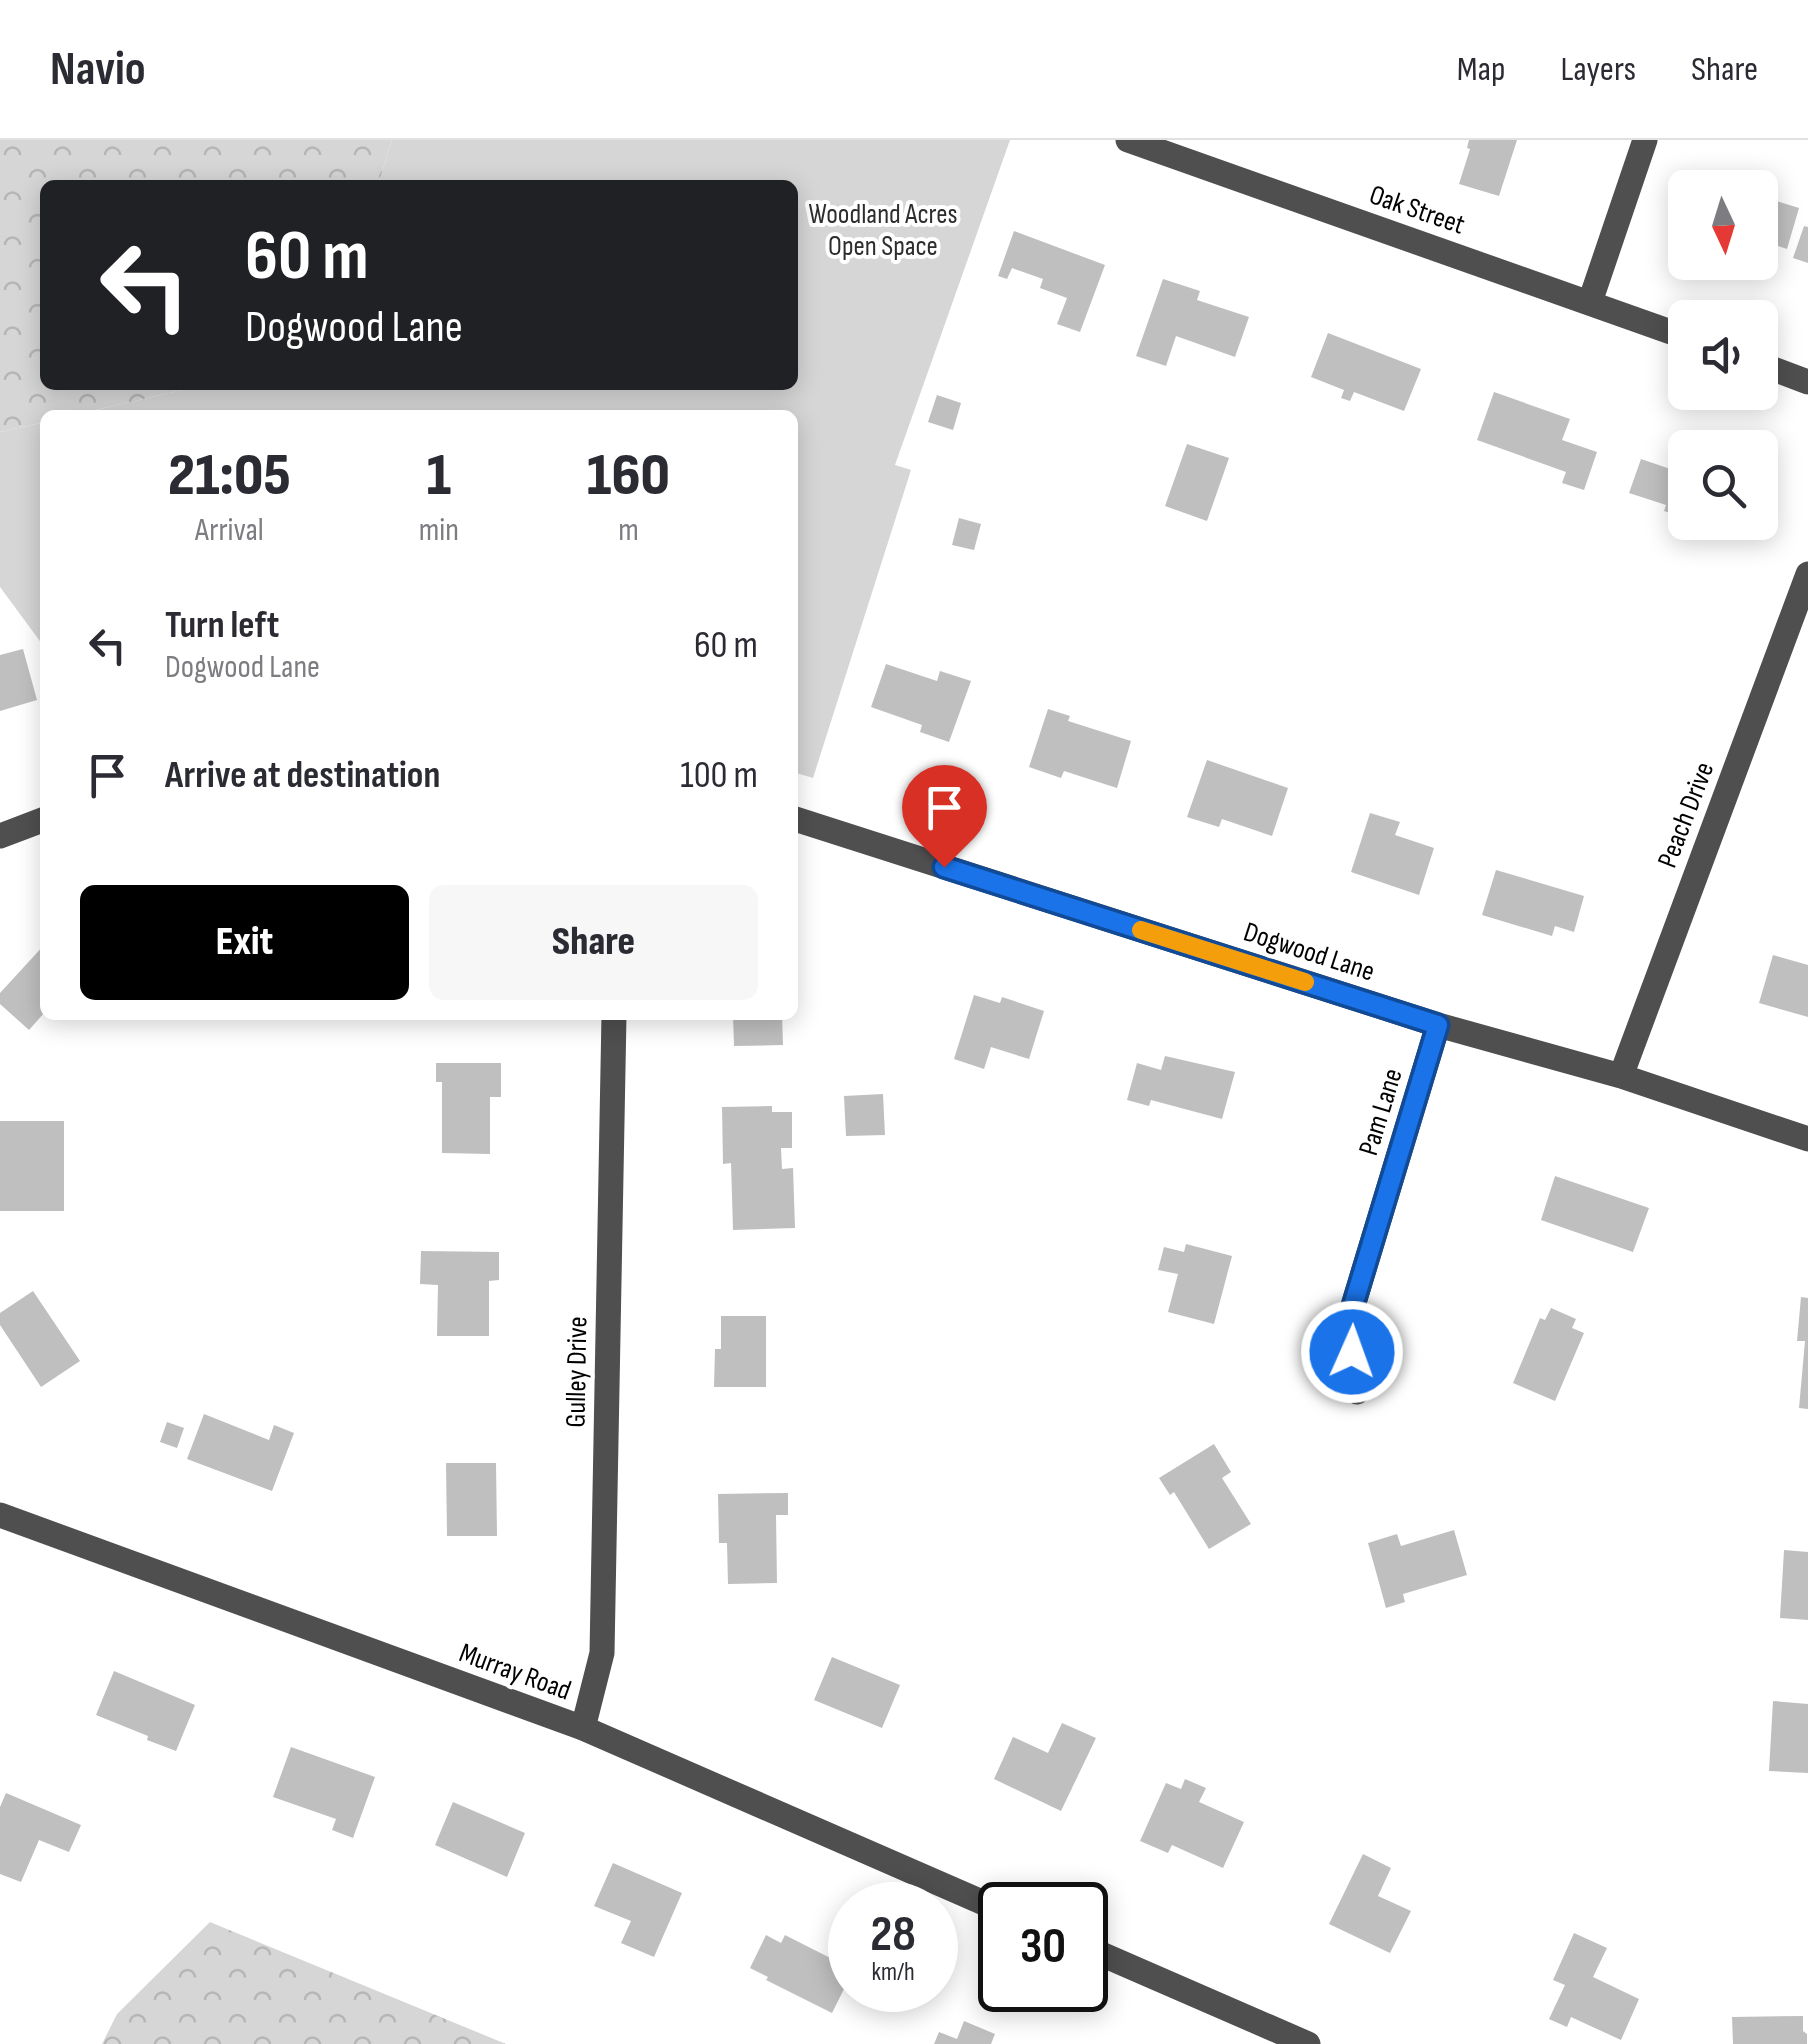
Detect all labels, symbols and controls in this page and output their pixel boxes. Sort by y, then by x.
text: Navio [50,41,146,98]
text: Map [1457,48,1505,91]
text: Layers [1560,48,1636,91]
text: Share [1691,48,1758,91]
north arrow [1668,170,1778,280]
map controls [1668,170,1778,540]
street label: Oak Street [1365,178,1469,242]
park label: Woodland Acres Open Space [808,198,958,263]
text: 60 m [245,215,369,299]
icon: left [80,220,210,350]
text: Dogwood Lane [245,300,463,355]
button: sound [1668,300,1778,410]
button: search [1668,430,1778,540]
text: 21:05 [168,440,291,512]
text: 1 [426,440,451,512]
text: 160 [587,440,670,512]
text: Arrival [195,511,264,550]
text: min [419,511,459,550]
text: m [618,511,639,550]
text: Turn left [165,603,279,648]
icon: left [80,618,135,673]
text: 60 m [694,623,758,668]
text: Dogwood Lane [165,648,320,687]
icon: arrive [80,748,135,803]
text: Arrive at destination [165,753,440,798]
text: 100 m [680,753,758,798]
street label: Peach Drive [1651,758,1721,872]
pin [902,765,987,868]
icon: arrive [917,780,972,835]
button: Exit [80,885,409,1000]
button: Share [429,885,758,1000]
street label: Dogwood Lane [1239,915,1379,989]
street label: Pam Lane [1352,1065,1410,1159]
position arrow [1300,1300,1404,1404]
street label: Gulley Drive [560,1316,594,1428]
street label: Murray Road [455,1637,575,1707]
speed limit sign: 30 [978,1882,1108,2012]
text: 28 [870,1905,916,1965]
text: km/h [871,1957,915,1988]

